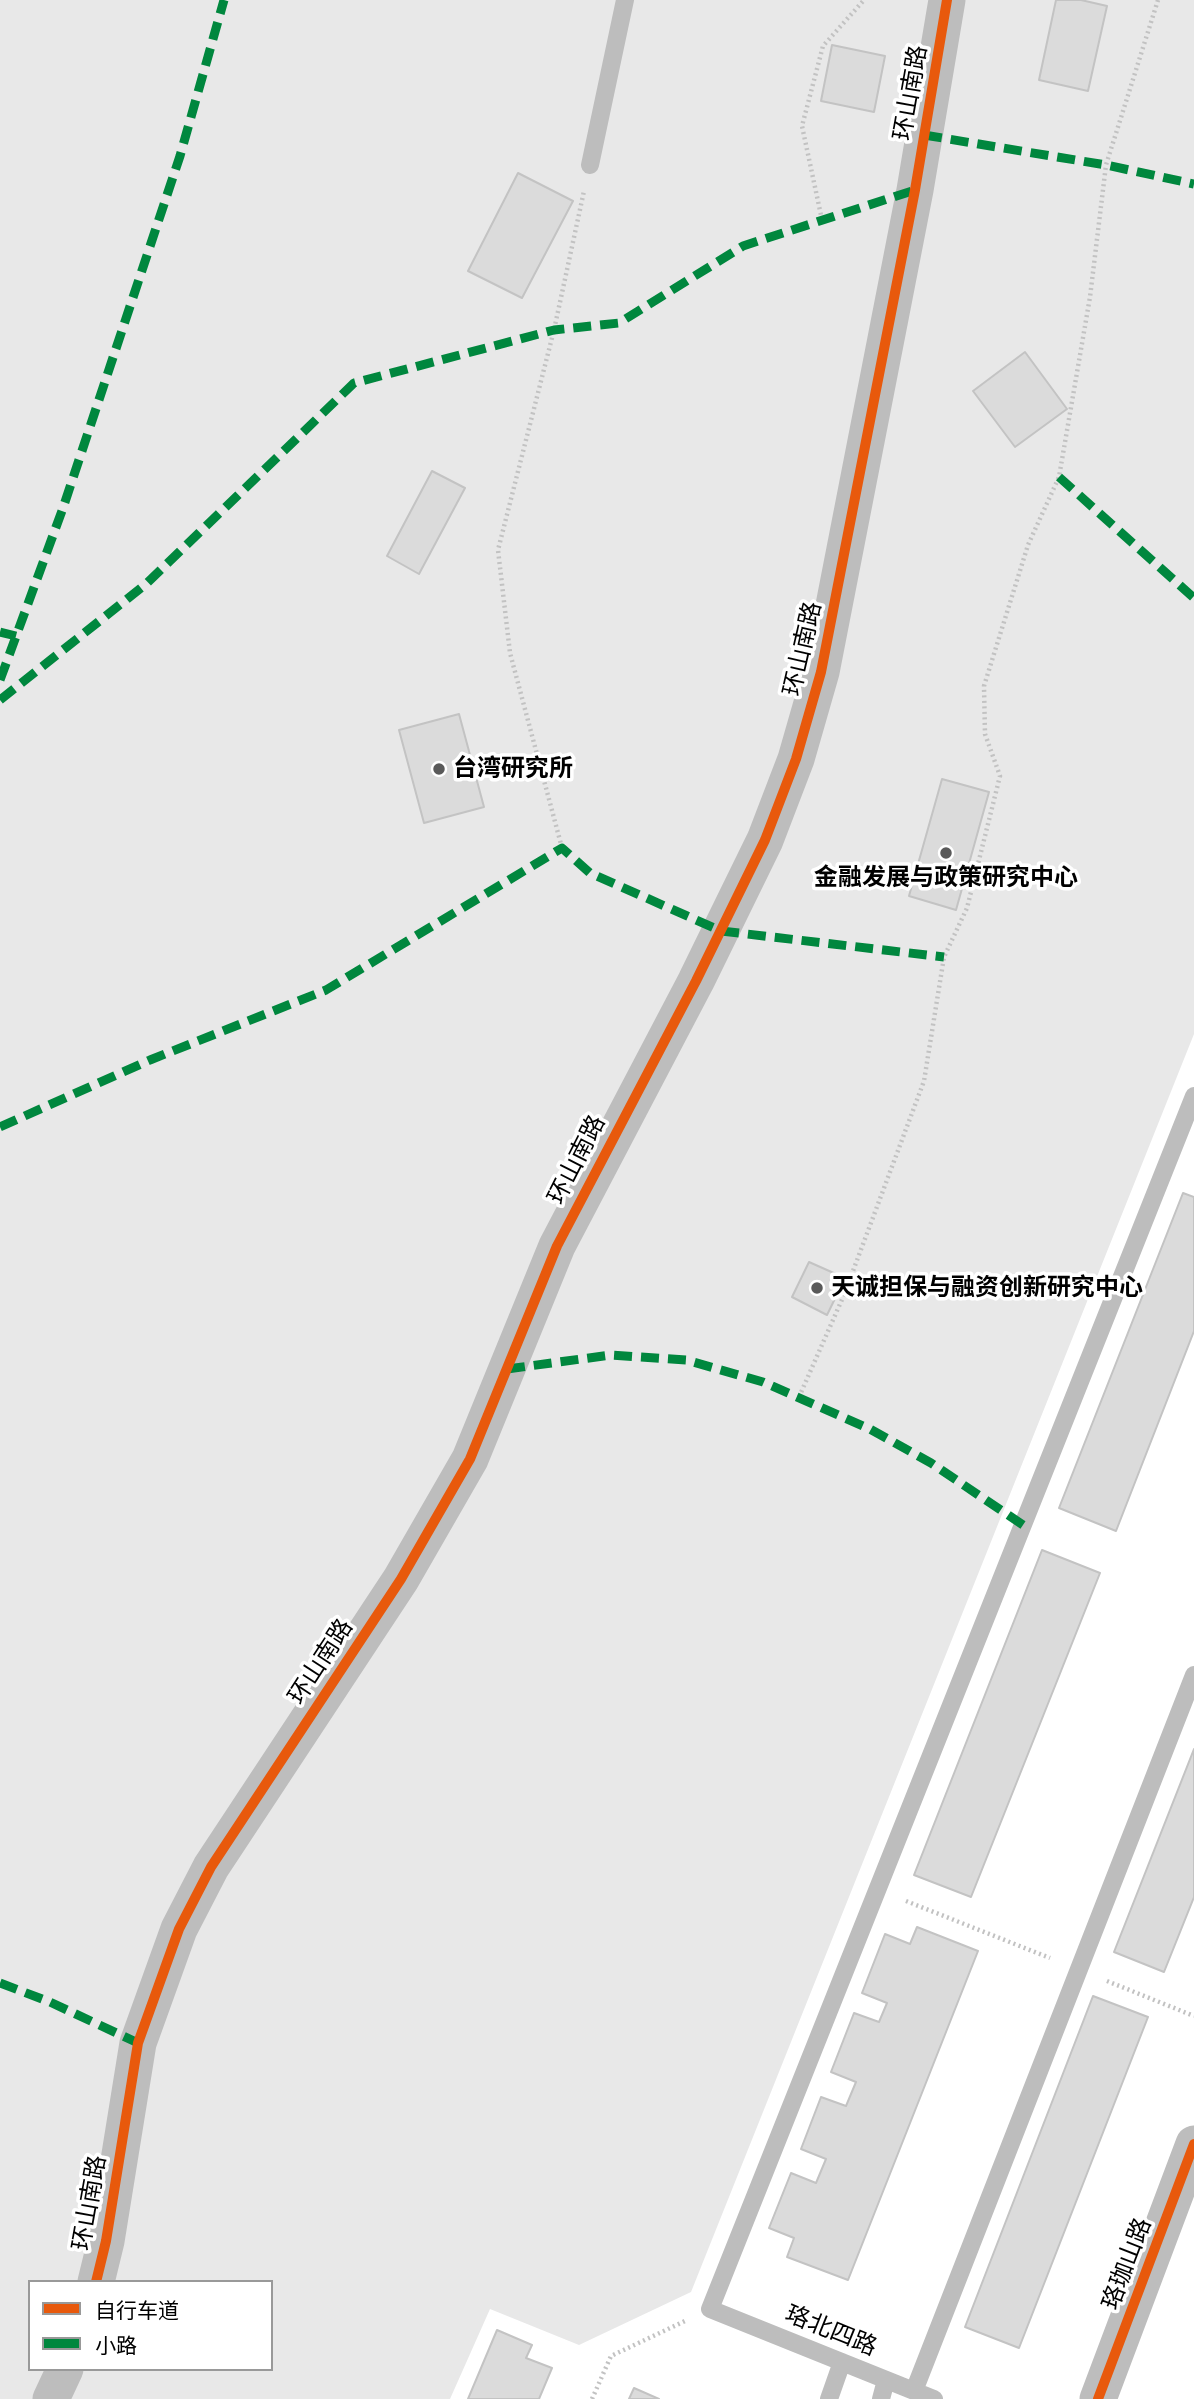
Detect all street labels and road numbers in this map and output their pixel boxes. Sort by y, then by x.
street label: 环山南路 [888,43,934,143]
street label: 环山南路 [778,599,828,699]
street label: 环山南路 [542,1111,612,1209]
street label: 环山南路 [283,1614,359,1710]
street label: 环山南路 [67,2153,113,2253]
street label: 珞珈山路 [1096,2214,1158,2314]
street label: 珞北四路 [781,2300,881,2362]

